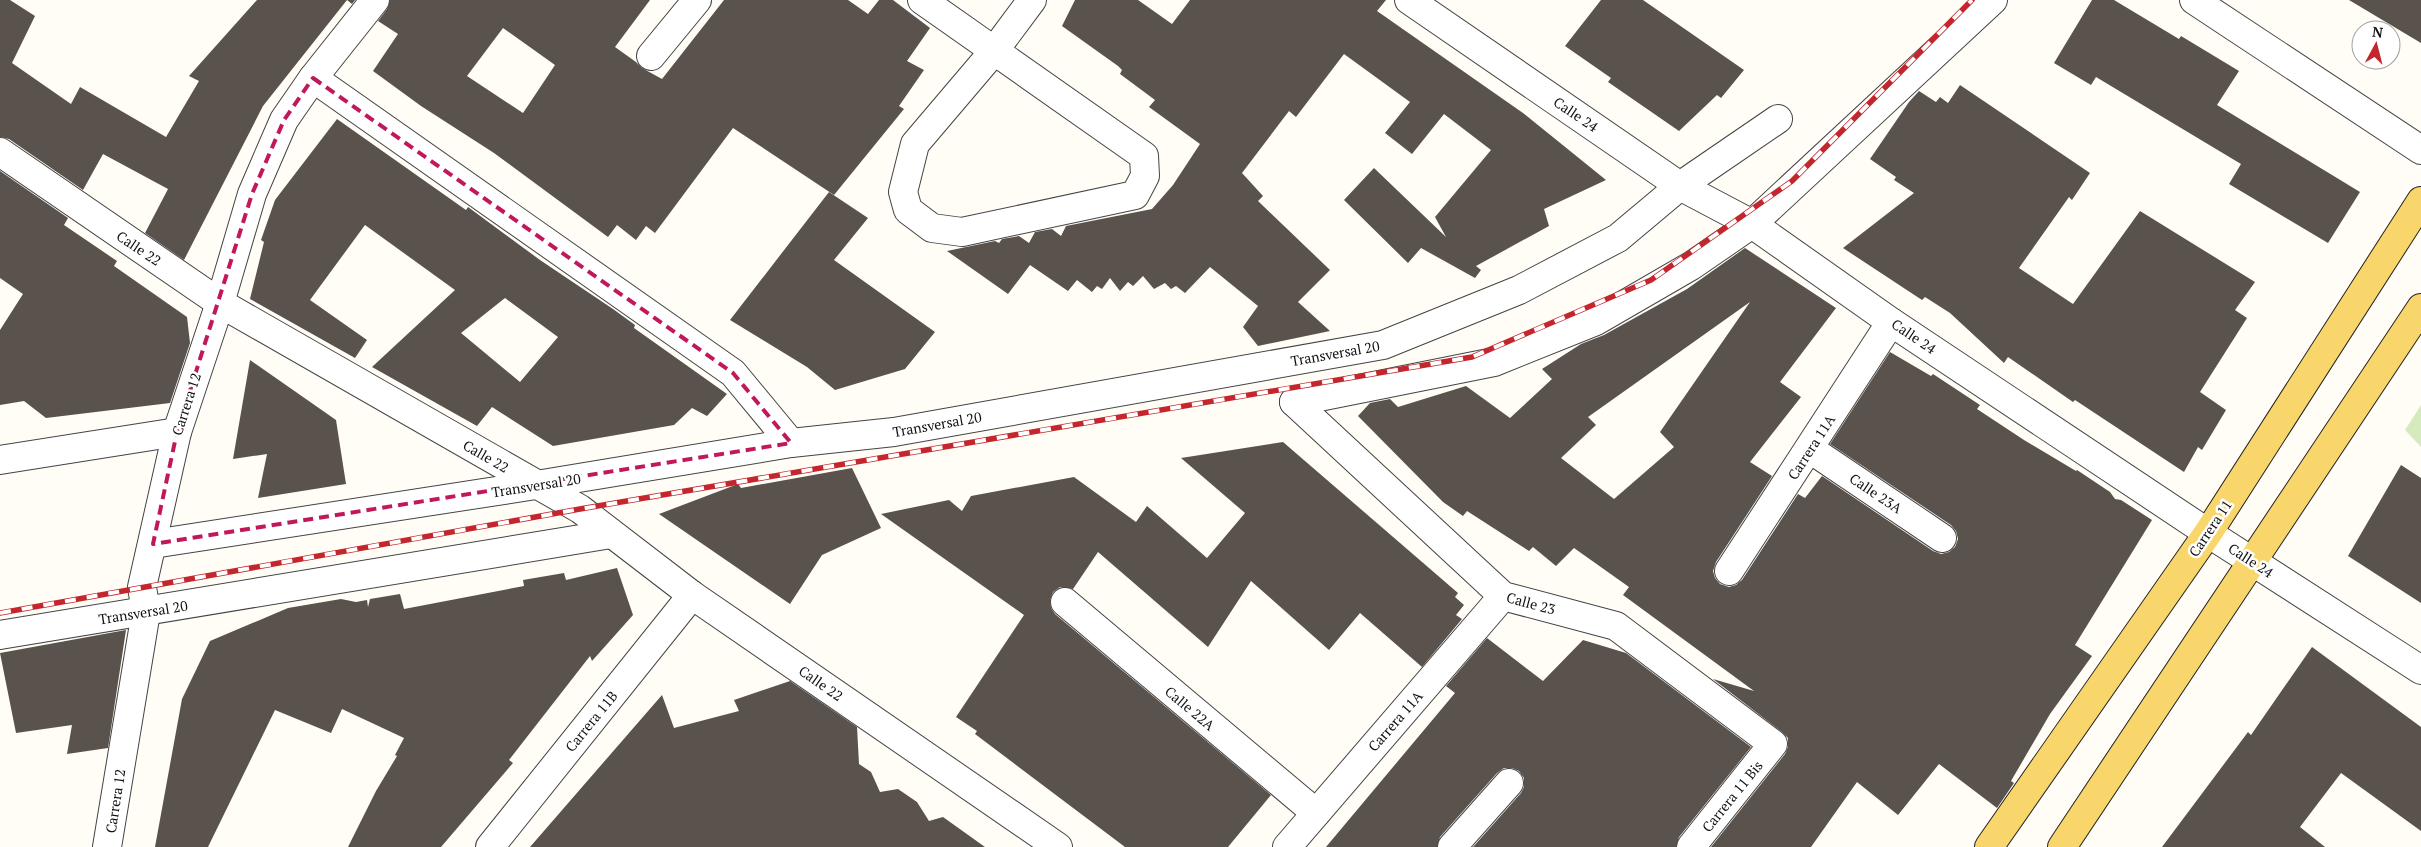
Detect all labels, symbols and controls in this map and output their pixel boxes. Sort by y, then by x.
north arrow [2351,20,2401,70]
text: N [2371,22,2384,42]
street label: Calle 24 [1550,92,1602,136]
street label: Calle 22 [113,226,165,270]
street label: Calle 24 [1888,314,1940,358]
street label: Transversal 20 [1289,336,1381,370]
street label: Carrera 12 [167,370,205,438]
street label: Transversal 20 [891,407,983,441]
street label: Carrera 11A [1783,410,1839,483]
street label: Calle 22 [460,435,512,477]
street label: Transversal 20 [490,469,582,501]
street label: Calle 23A [1846,469,1906,518]
street label: Carrera 11 [2184,496,2236,560]
street label: Calle 24 [2225,538,2278,582]
street label: Calle 23 [1504,587,1558,619]
street label: Transversal 20 [97,596,189,628]
street label: Calle 22 [795,661,847,705]
street label: Calle 22A [1161,682,1219,735]
street label: Carrera 11A [1363,686,1427,755]
street label: Carrera 11B [561,687,621,755]
street label: Carrera 11 Bis [1697,756,1767,836]
street label: Carrera 12 [101,768,129,834]

